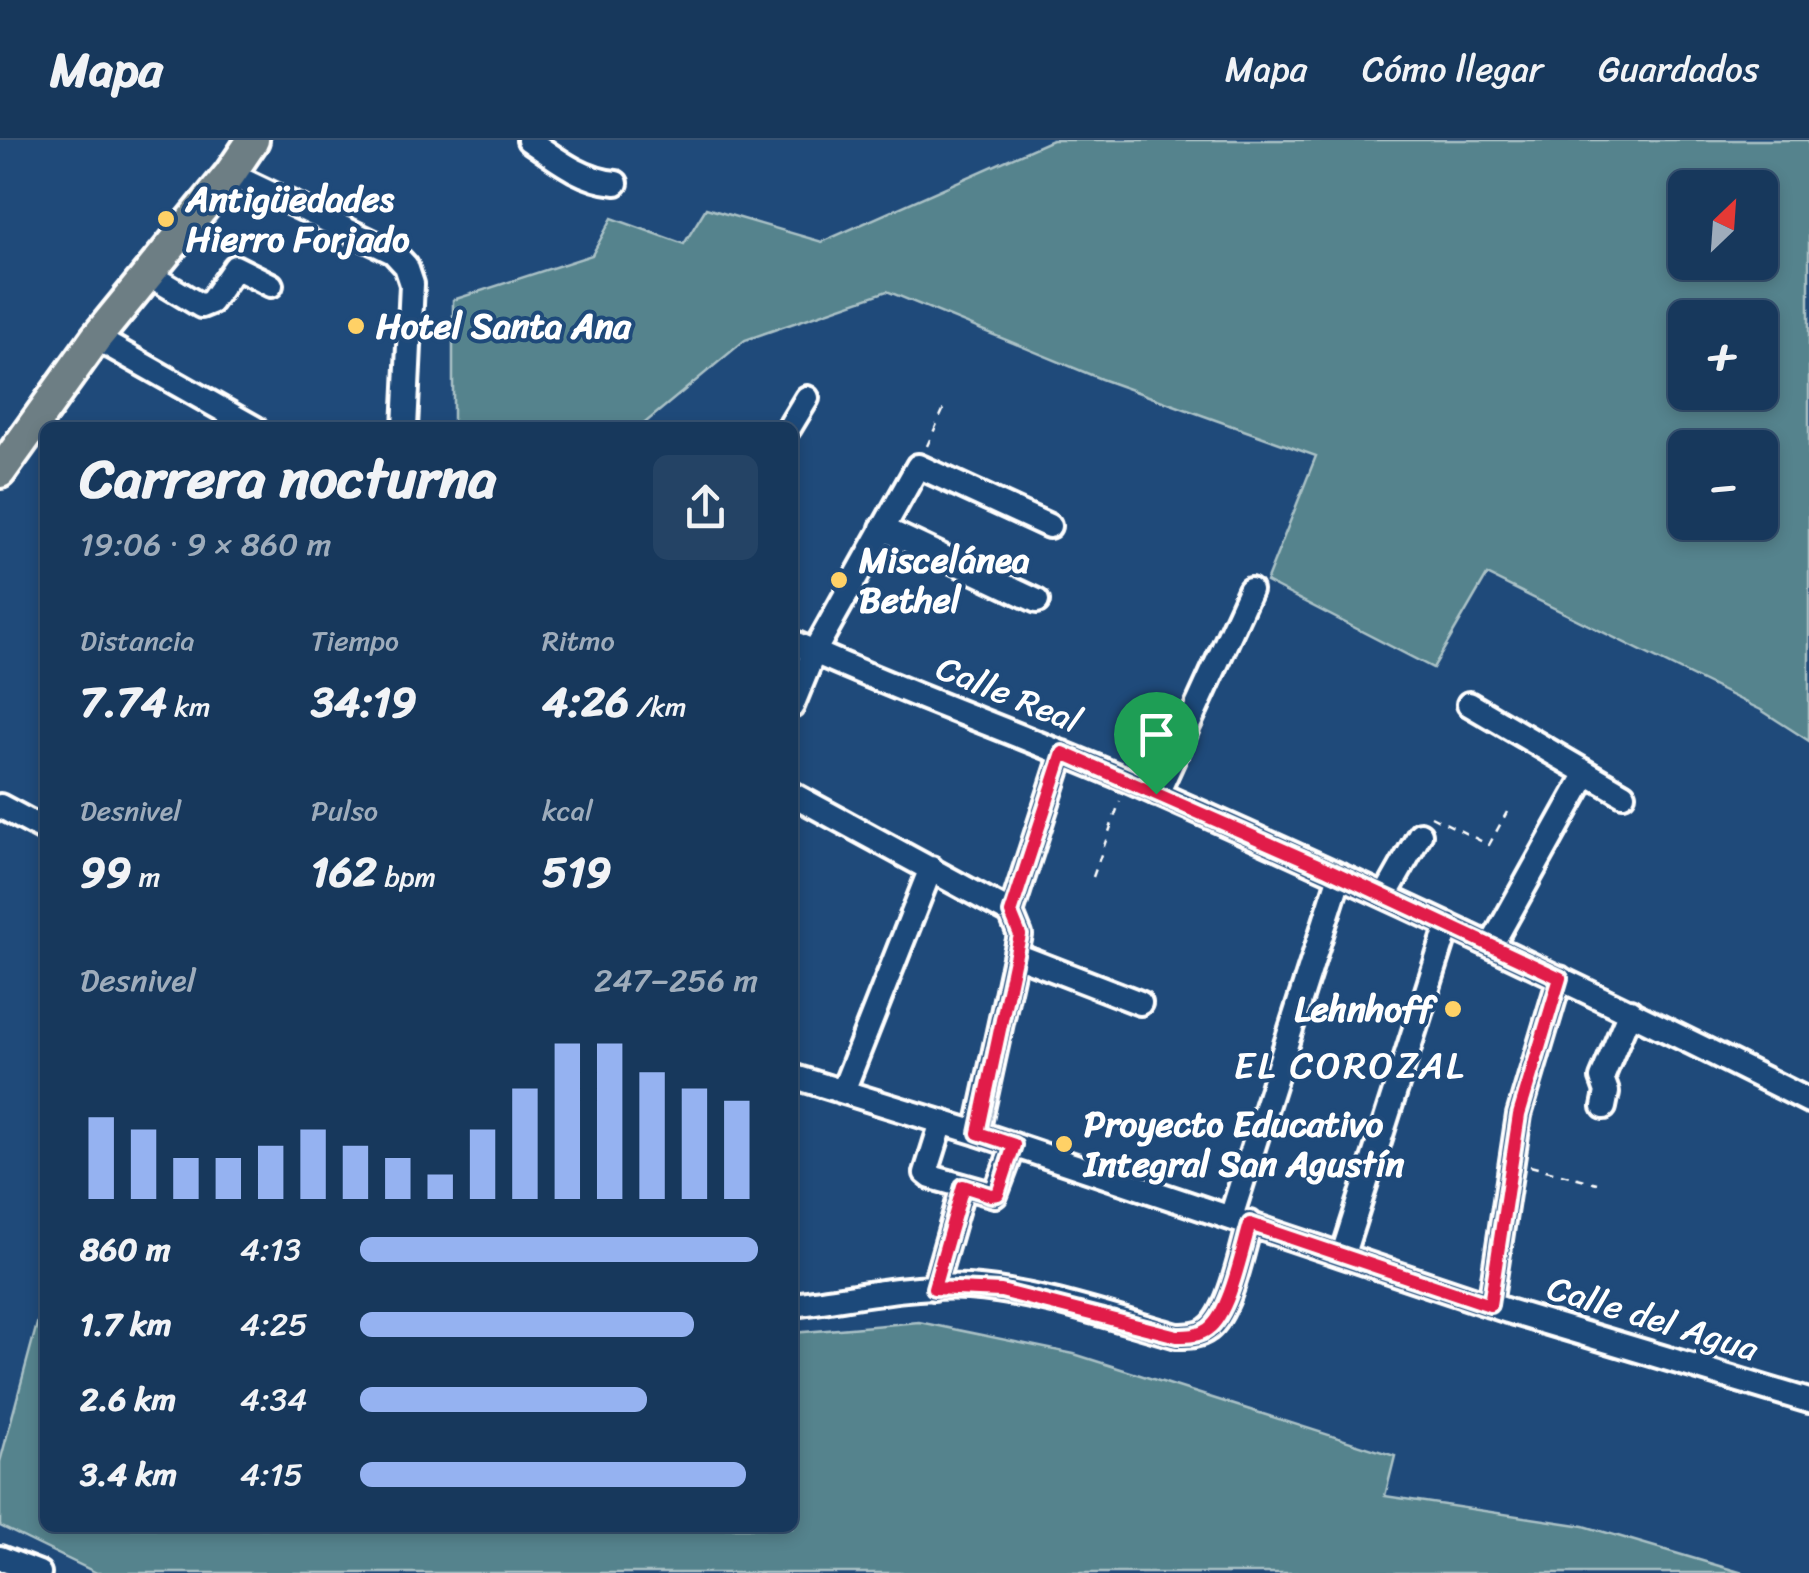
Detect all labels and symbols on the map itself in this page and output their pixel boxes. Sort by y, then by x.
place label: Antigüedades Hierro Forjado [184,168,410,270]
north arrow [1668,170,1778,280]
marker: Antigüedades Hierro Forjado [155,208,177,230]
place label: Hotel Santa Ana [376,295,632,357]
marker: Hotel Santa Ana [345,315,367,337]
place label: Miscelánea Bethel [858,529,1030,631]
marker: Miscelánea Bethel [828,569,850,591]
street label: Calle Real [927,637,1092,752]
pin [1114,692,1199,795]
place label: Lehnhoff [1295,978,1438,1040]
marker: Lehnhoff [1442,998,1464,1020]
district label: EL COROZAL [1234,1032,1466,1099]
place label: Proyecto Educativo Integral San Agustín [1082,1093,1405,1195]
marker: Proyecto Educativo Integral San Agustín [1053,1133,1075,1155]
street label: Calle del Agua [1540,1257,1767,1380]

